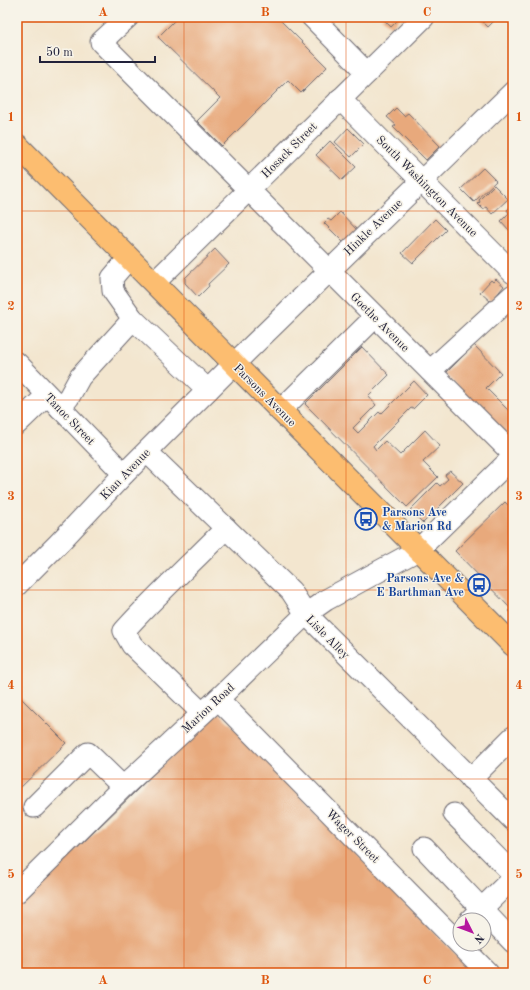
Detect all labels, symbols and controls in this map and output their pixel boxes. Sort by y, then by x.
text: A [98,6,108,19]
text: B [260,6,270,19]
text: C [423,6,431,19]
scale bar [40,38,155,64]
text: 50 m [46,46,73,59]
text: 1 [7,111,15,124]
text: 1 [515,111,523,124]
street label: Hosack Street [260,121,320,181]
street label: South Washington Avenue [373,134,480,240]
street label: Hinkle Avenue [342,197,405,258]
street label: Goethe Avenue [348,291,411,355]
text: 2 [7,300,15,313]
text: 2 [515,300,523,313]
street label: Parsons Avenue [231,362,298,430]
street label: Tanoc Street [42,392,97,448]
street label: Kian Avenue [98,446,153,503]
text: 3 [7,490,15,503]
text: 3 [515,490,523,503]
bus stop icon: Parsons Ave & Marion Rd [353,506,379,532]
place label: Parsons Ave & Marion Rd [382,507,452,533]
bus stop icon: Parsons Ave & E Barthman Ave [466,572,492,598]
place label: Parsons Ave & E Barthman Ave [376,573,464,599]
street label: Lisle Alley [303,614,352,662]
text: 4 [7,679,15,692]
text: 4 [515,679,523,692]
street label: Marion Road [180,682,237,736]
street label: Wager Street [323,808,381,866]
text: 5 [7,868,15,881]
text: 5 [515,868,523,881]
north arrow [452,912,492,952]
text: N [471,931,485,945]
text: A [98,974,108,987]
text: B [260,974,270,987]
text: C [423,974,431,987]

